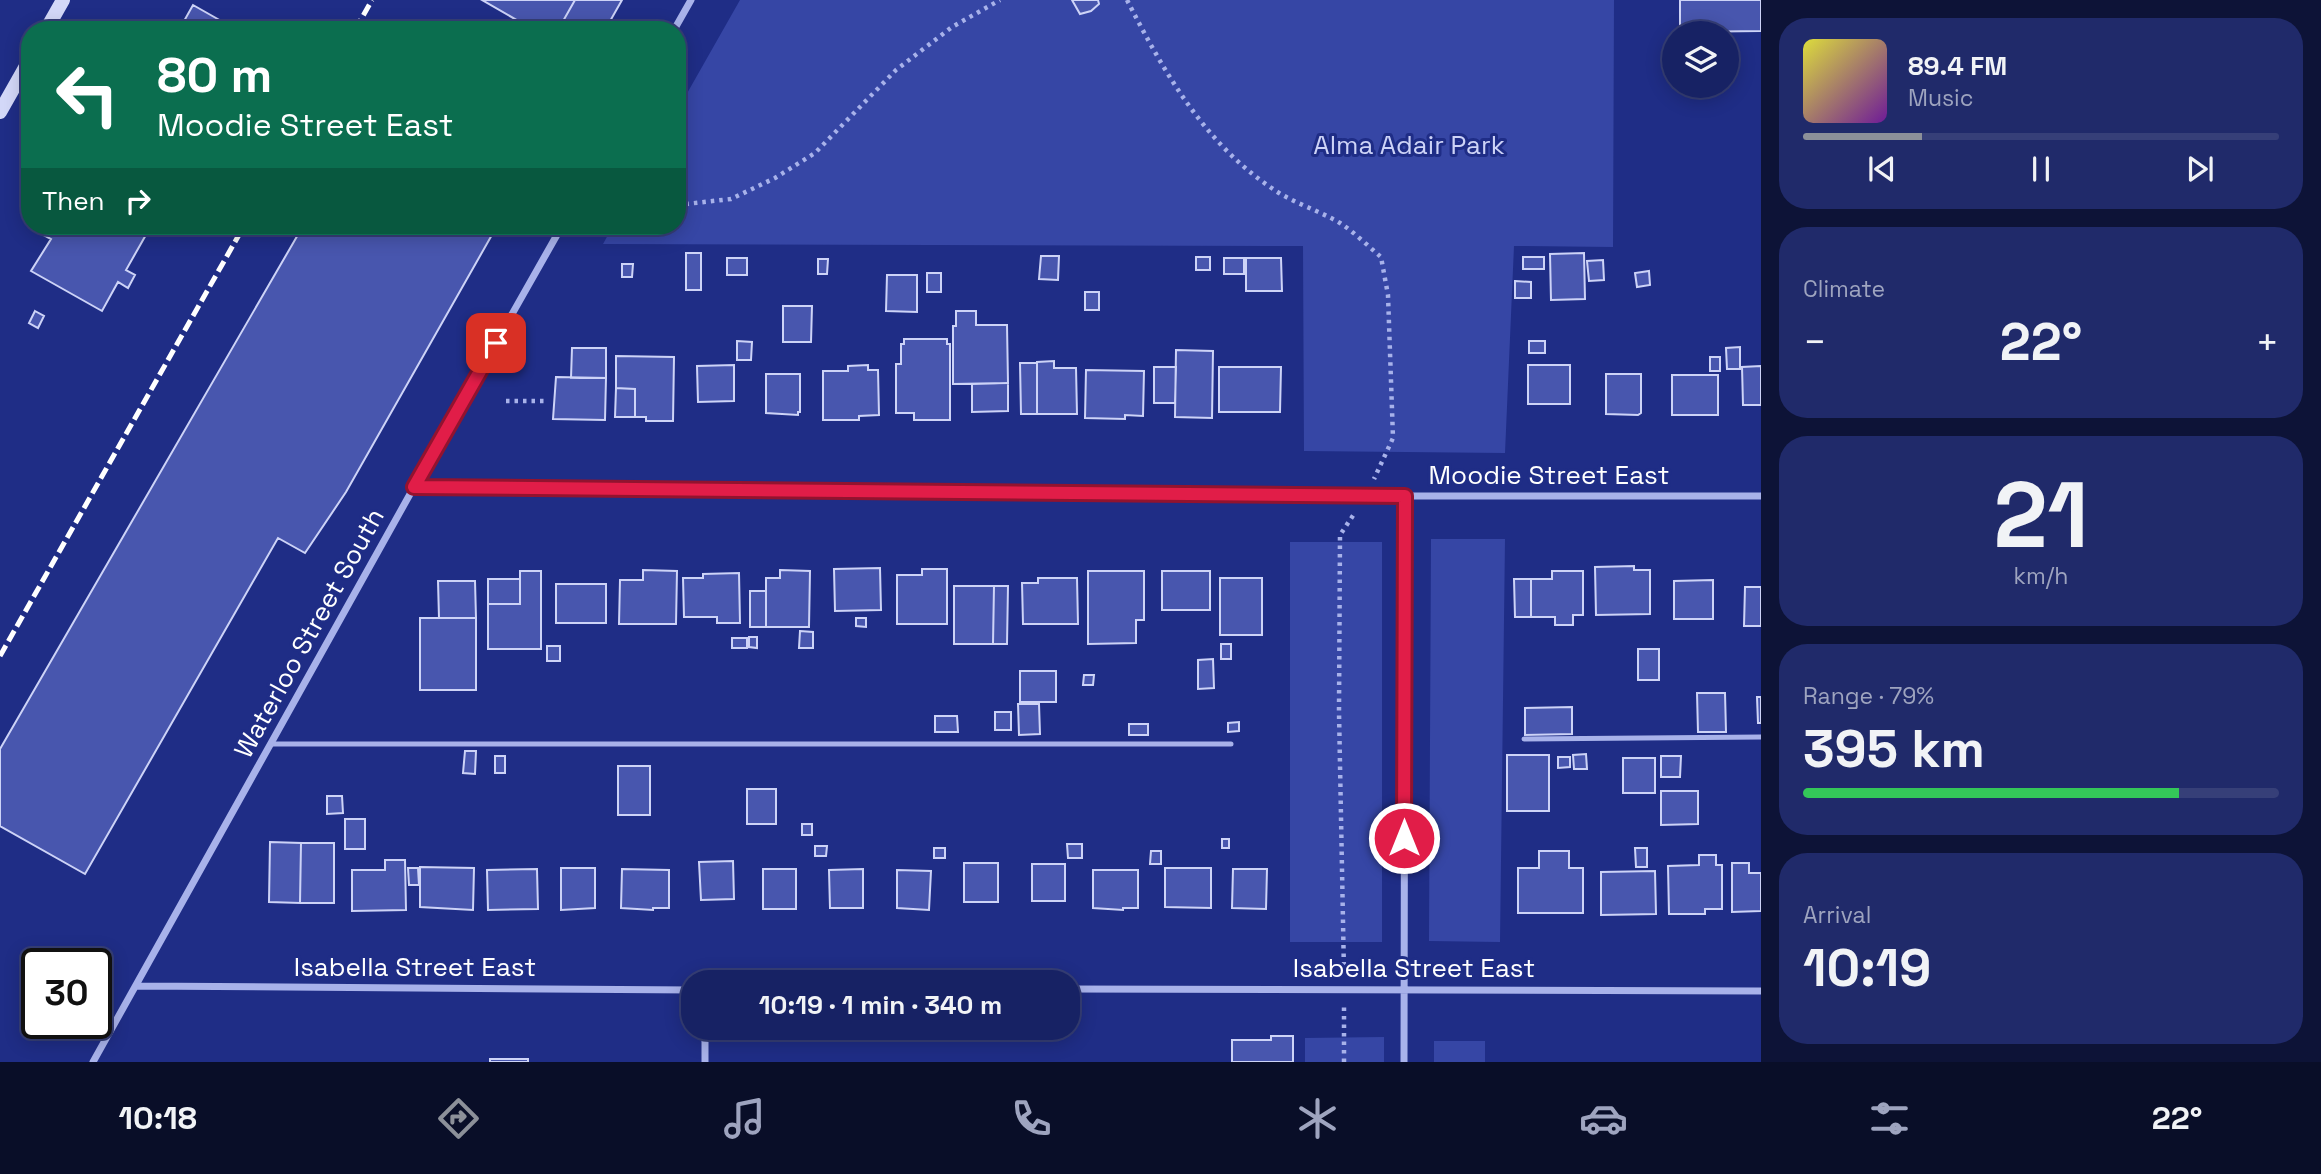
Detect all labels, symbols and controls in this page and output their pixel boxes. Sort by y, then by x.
map controls [1662,21,1739,98]
button: layers [1662,21,1739,98]
text: 80 m [157,44,272,106]
icon: left [42,49,133,140]
text: 89.4 FM [1908,49,2007,83]
text: Music [1908,83,1973,113]
text: Moodie Street East [157,105,453,145]
park label: Alma Adair Park [1313,128,1505,162]
icon: previous [1863,150,1901,188]
icon: pause [2022,150,2060,188]
icon: next [2181,150,2219,188]
icon: right [119,182,157,220]
text: Then [42,184,105,218]
text: Climate [1803,274,1885,304]
text: 22° [2000,309,2082,375]
pin [466,313,526,373]
text: − [1803,318,1827,366]
text: + [2255,318,2279,366]
icon: arrive [477,324,515,362]
text: 21 [1993,457,2089,574]
street label: Moodie Street East [1429,458,1669,492]
street label: Waterloo Street South [226,502,392,764]
text: km/h [2014,561,2068,591]
text: Range · 79% [1803,681,1934,711]
text: 395 km [1803,716,1985,782]
position arrow [1367,801,1441,875]
text: Arrival [1803,900,1871,930]
text: 10:19 [1803,935,1931,1001]
speed limit sign: 30 [21,948,112,1039]
street label: Isabella Street East [294,950,536,984]
street label: Isabella Street East [1293,951,1535,985]
text: 10:19 · 1 min · 340 m [759,988,1002,1022]
icon: directions [434,1094,483,1143]
icon: music [720,1094,769,1143]
icon: phone [1007,1094,1056,1143]
icon: climate [1293,1094,1342,1143]
icon: car [1579,1094,1628,1143]
icon: filters [1865,1094,1914,1143]
text: 10:18 [119,1098,197,1138]
text: 22° [2152,1098,2202,1138]

